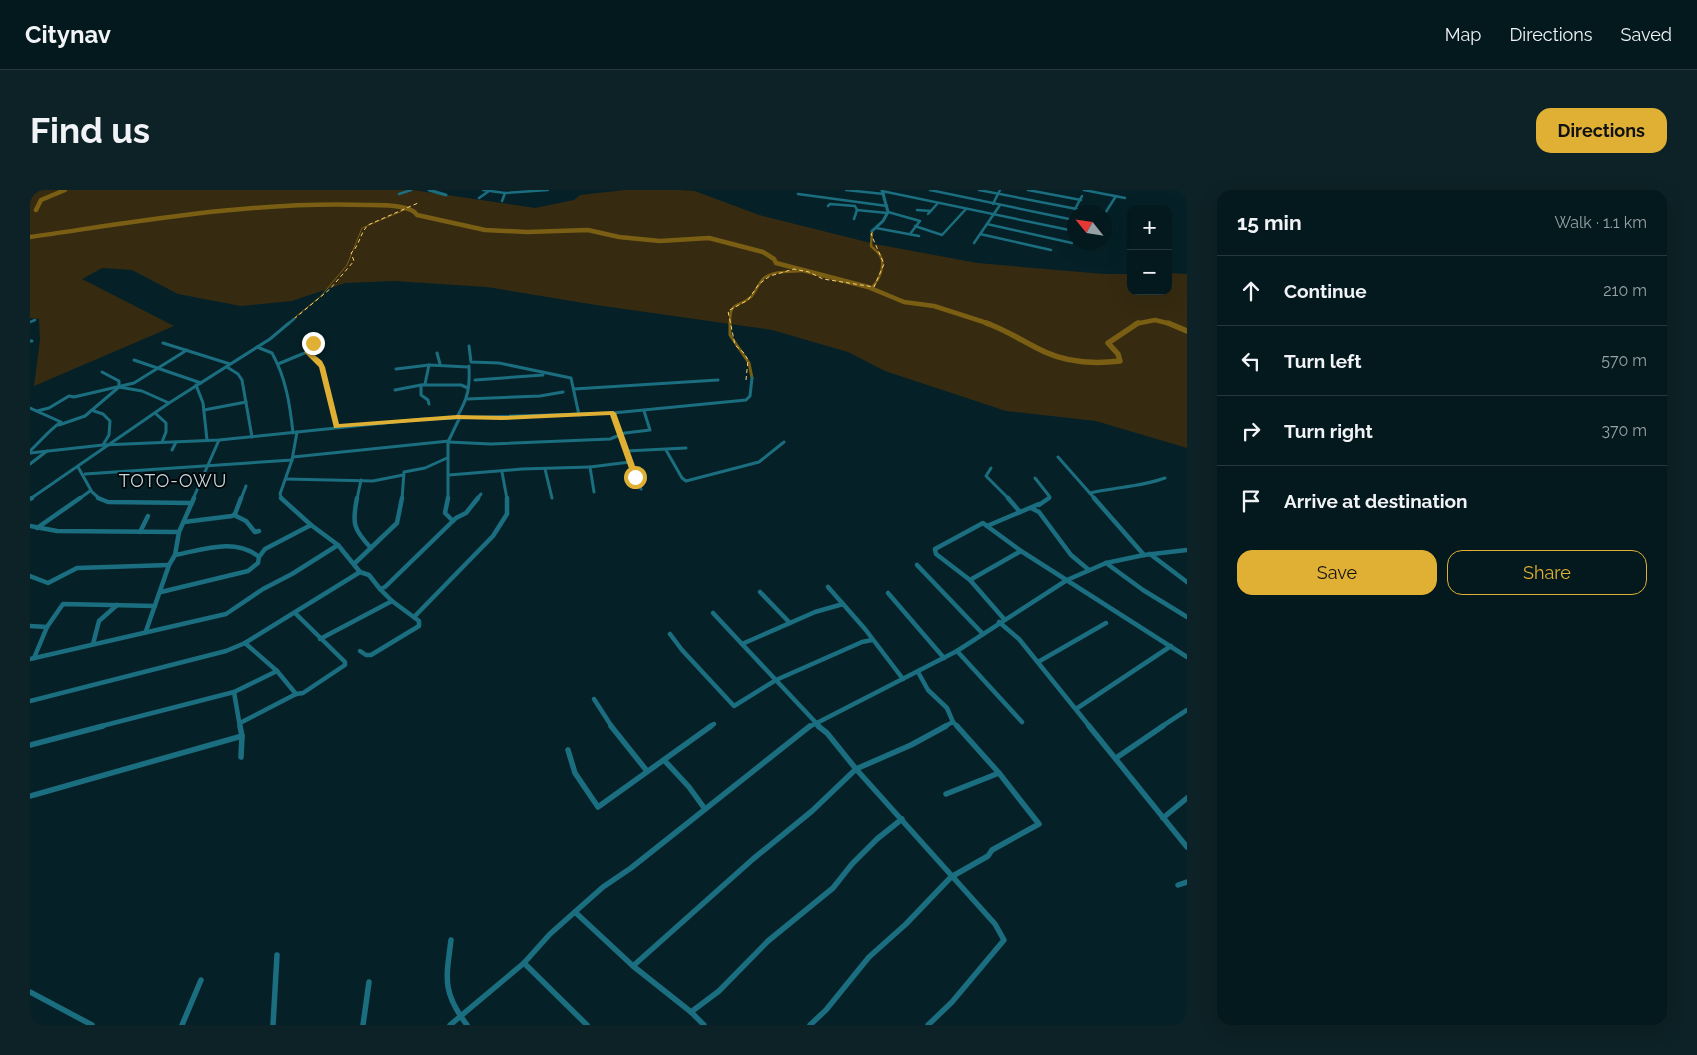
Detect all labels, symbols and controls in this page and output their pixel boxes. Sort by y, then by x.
text: Citynav [25,20,111,49]
text: Map [1445,24,1481,45]
text: Directions [1509,24,1593,45]
text: Saved [1621,24,1672,45]
button: Directions [1536,108,1667,153]
text: Find us [30,110,150,151]
north arrow [1067,205,1112,250]
map controls [1127,205,1172,295]
button: + [1127,205,1172,250]
text: 15 min [1237,210,1302,235]
text: Walk · 1.1 km [1554,213,1647,232]
button: − [1127,250,1172,295]
icon: ahead [1237,277,1265,305]
text: Continue [1284,280,1367,302]
text: 210 m [1603,281,1647,300]
route end [302,332,325,355]
icon: left [1237,347,1265,375]
text: Turn left [1284,350,1361,372]
text: 570 m [1601,351,1647,370]
icon: right [1237,417,1265,445]
text: Turn right [1284,420,1373,442]
text: 370 m [1601,421,1647,440]
route start [624,466,647,489]
district label: TOTO-OWU [119,470,227,491]
icon: arrive [1237,487,1265,515]
text: Arrive at destination [1284,490,1468,512]
button: Save [1237,550,1437,595]
button: Share [1447,550,1647,595]

